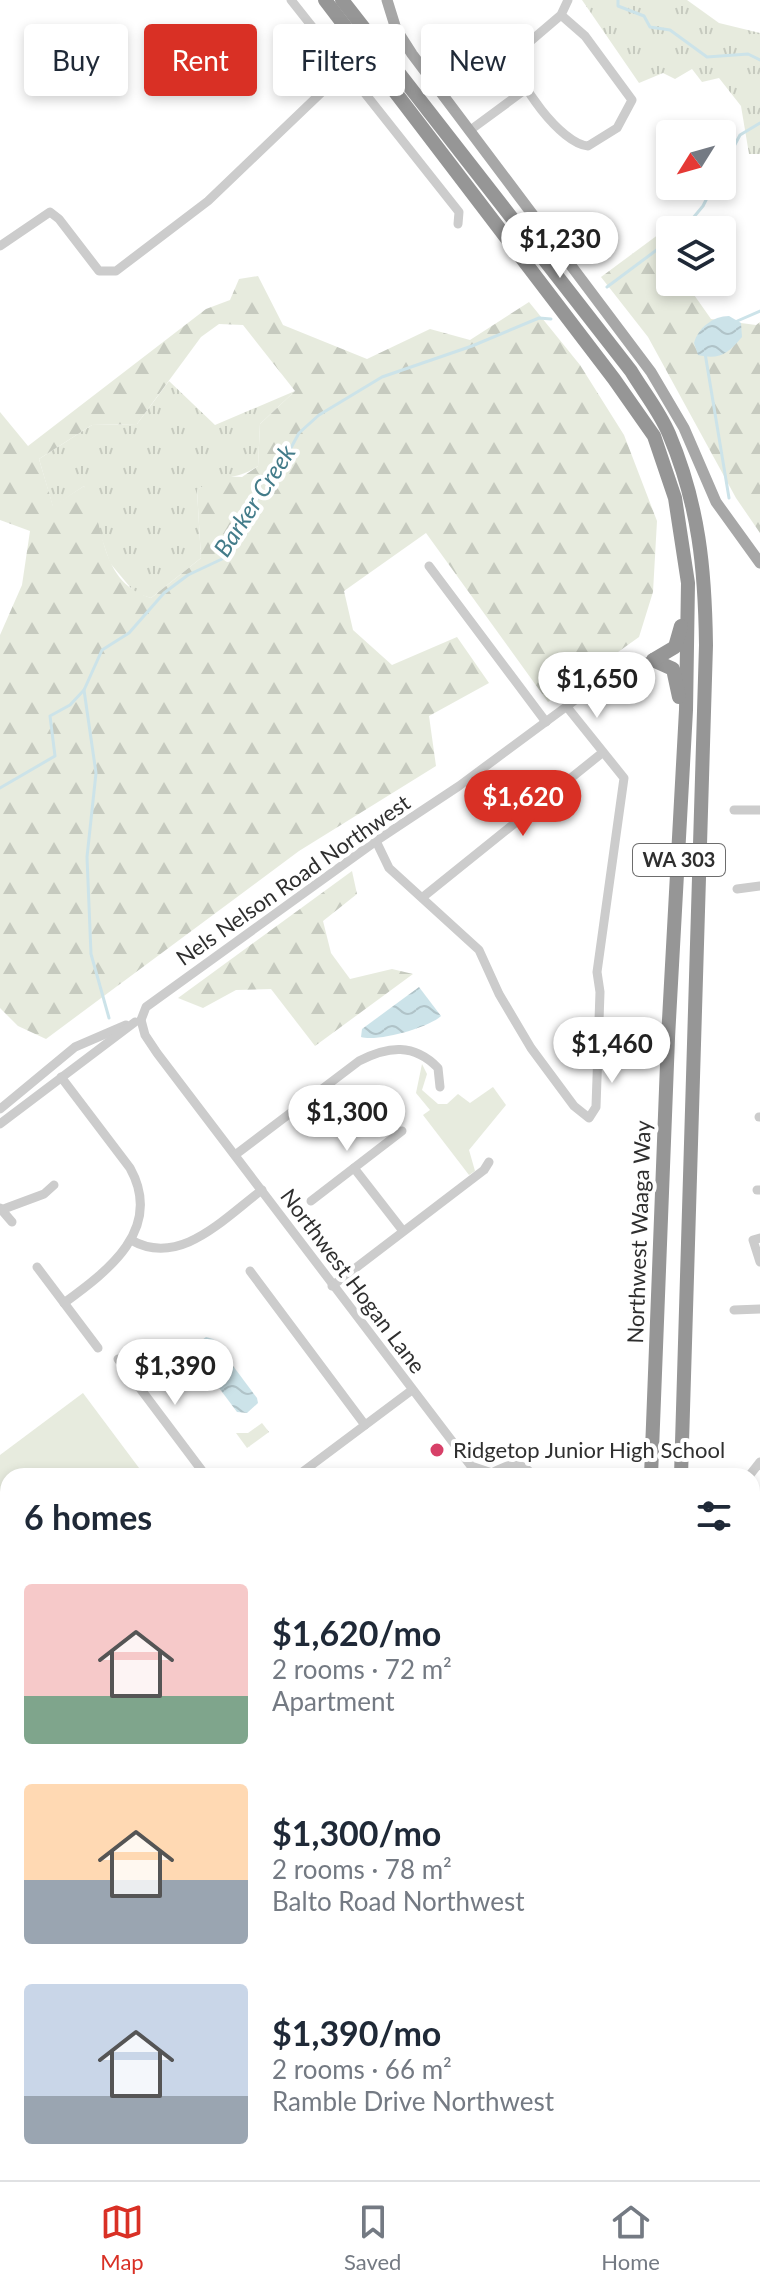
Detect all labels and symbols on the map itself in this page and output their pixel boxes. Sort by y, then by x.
north arrow [656,120,736,200]
pin: $1,230 [495,212,625,280]
water label: Barker Creek [207,438,301,561]
pin: $1,650 [532,652,662,720]
pin: $1,620 [458,770,588,838]
street label: Nels Nelson Road Northwest [171,788,415,971]
road number: WA 303 [633,844,725,876]
pin: $1,460 [547,1017,677,1085]
pin: $1,300 [282,1085,412,1153]
street label: Northwest Waaga Way [621,1119,656,1344]
street label: Northwest Hogan Lane [275,1183,432,1378]
pin: $1,390 [110,1339,240,1407]
place label: Ridgetop Junior High School [453,1436,725,1463]
marker: Ridgetop Junior High School [428,1441,446,1459]

